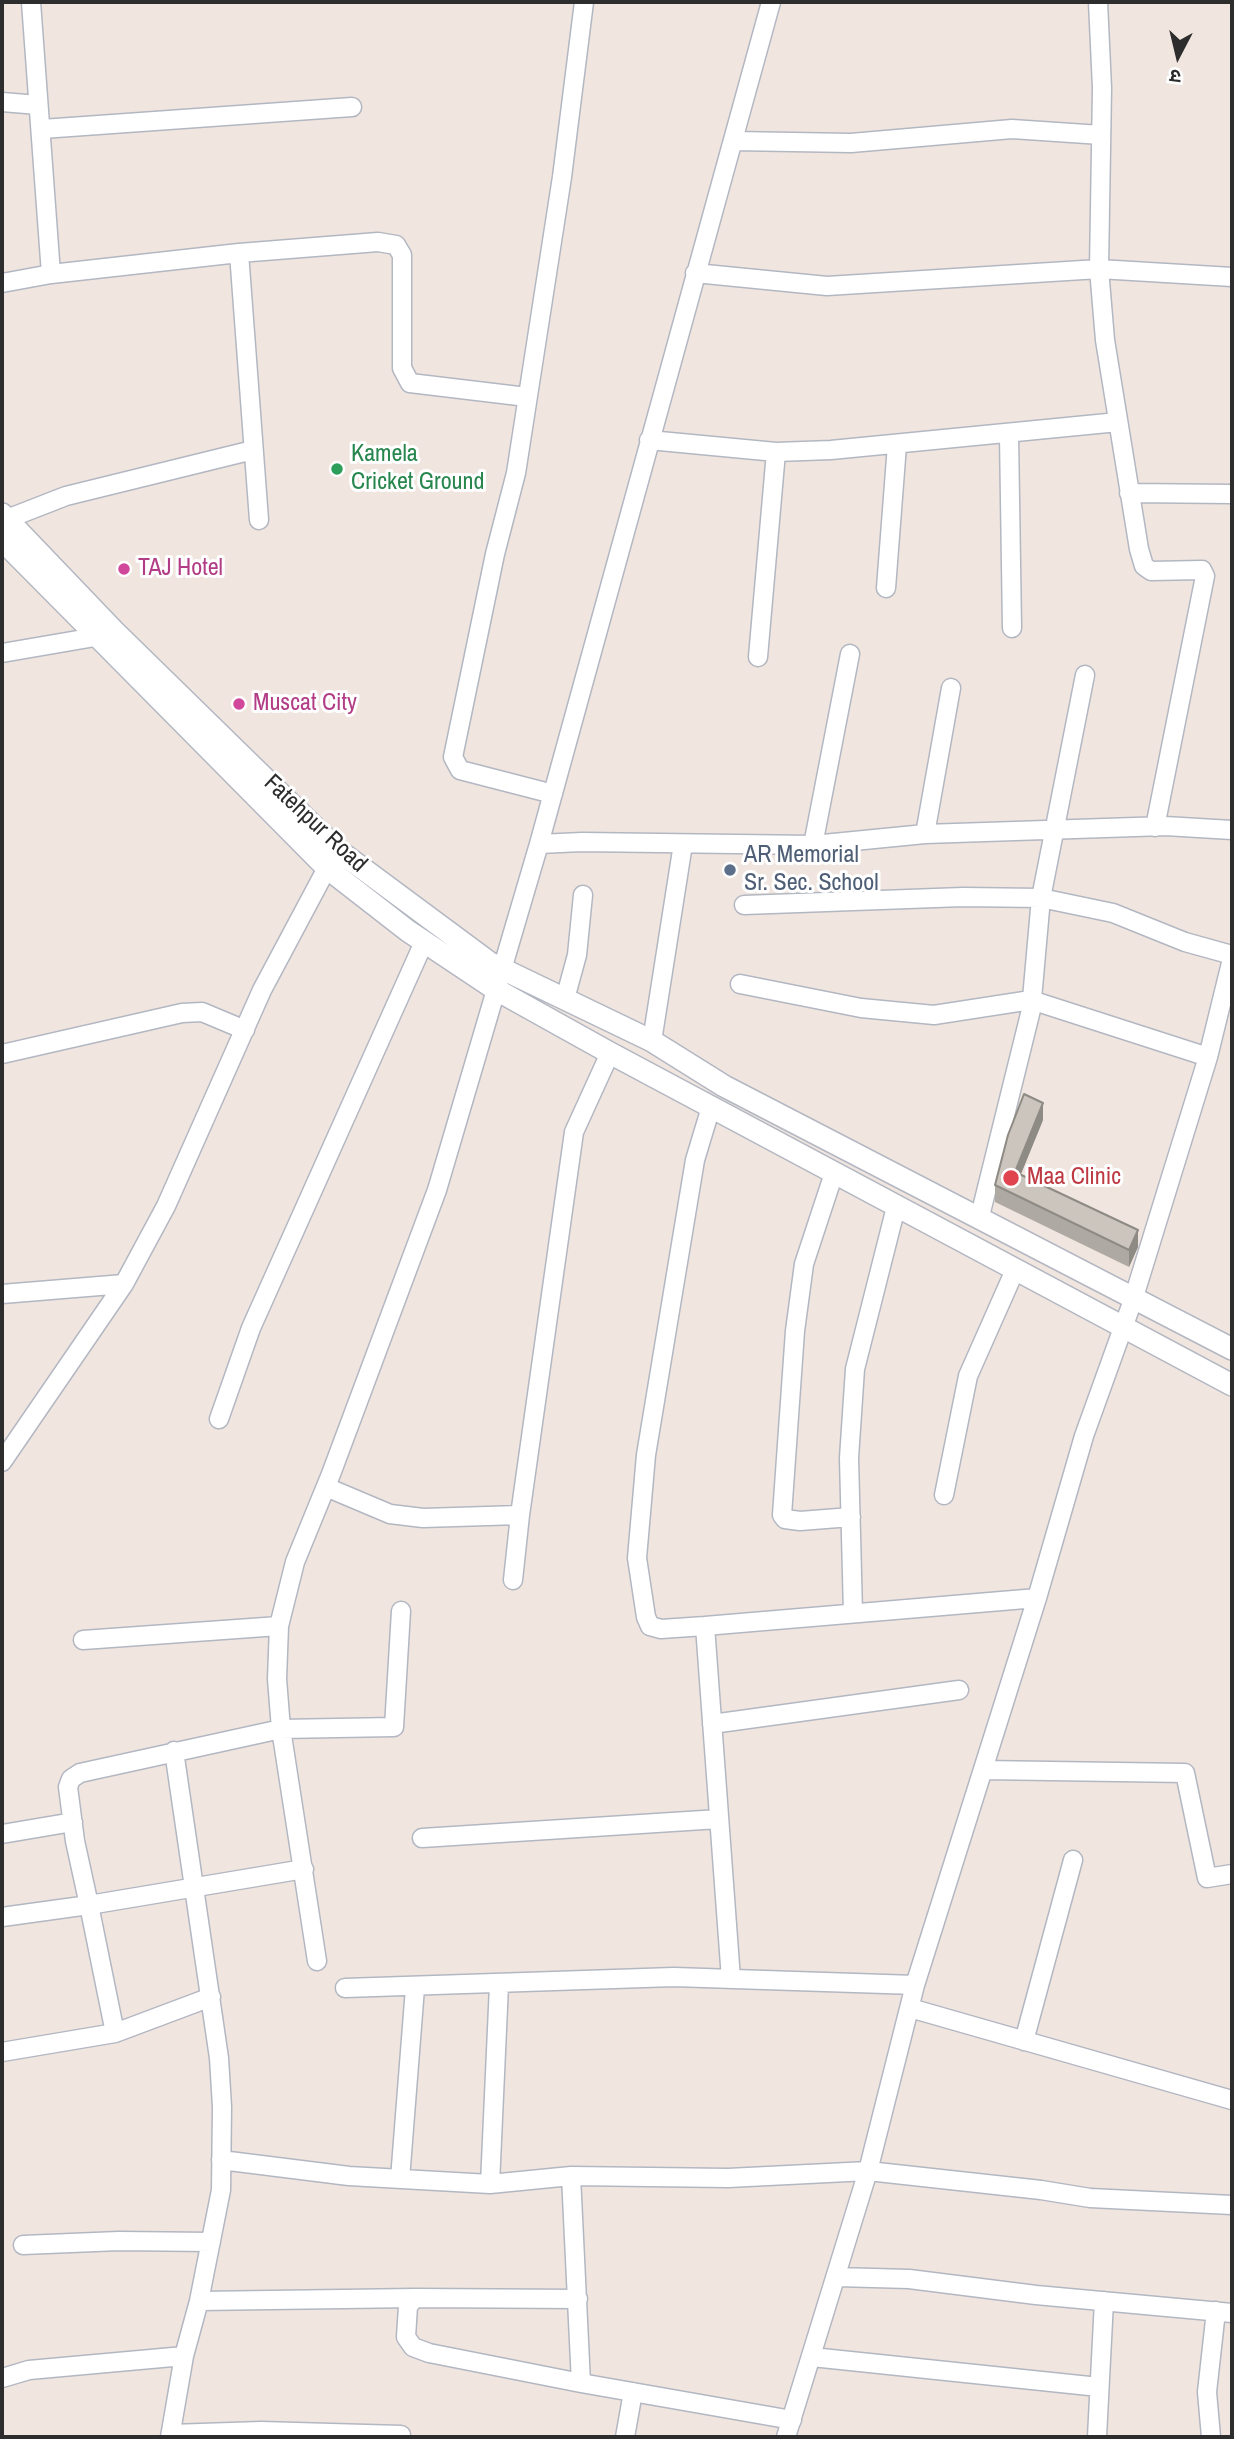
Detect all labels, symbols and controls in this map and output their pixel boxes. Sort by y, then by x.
north arrow [1143,21,1213,91]
text: उ [1168,63,1183,90]
place label: Kamela Cricket Ground [351,441,484,497]
marker: Kamela Cricket Ground [329,461,345,477]
place label: TAJ Hotel [138,555,223,583]
marker: TAJ Hotel [116,561,132,577]
place label: Muscat City [253,690,357,718]
marker: Muscat City [231,696,247,712]
street label: Fatehpur Road [258,769,372,879]
place label: AR Memorial Sr. Sec. School [744,842,879,898]
marker: AR Memorial Sr. Sec. School [722,862,738,878]
place label: Maa Clinic [1027,1164,1121,1192]
marker: Maa Clinic [1001,1168,1021,1188]

